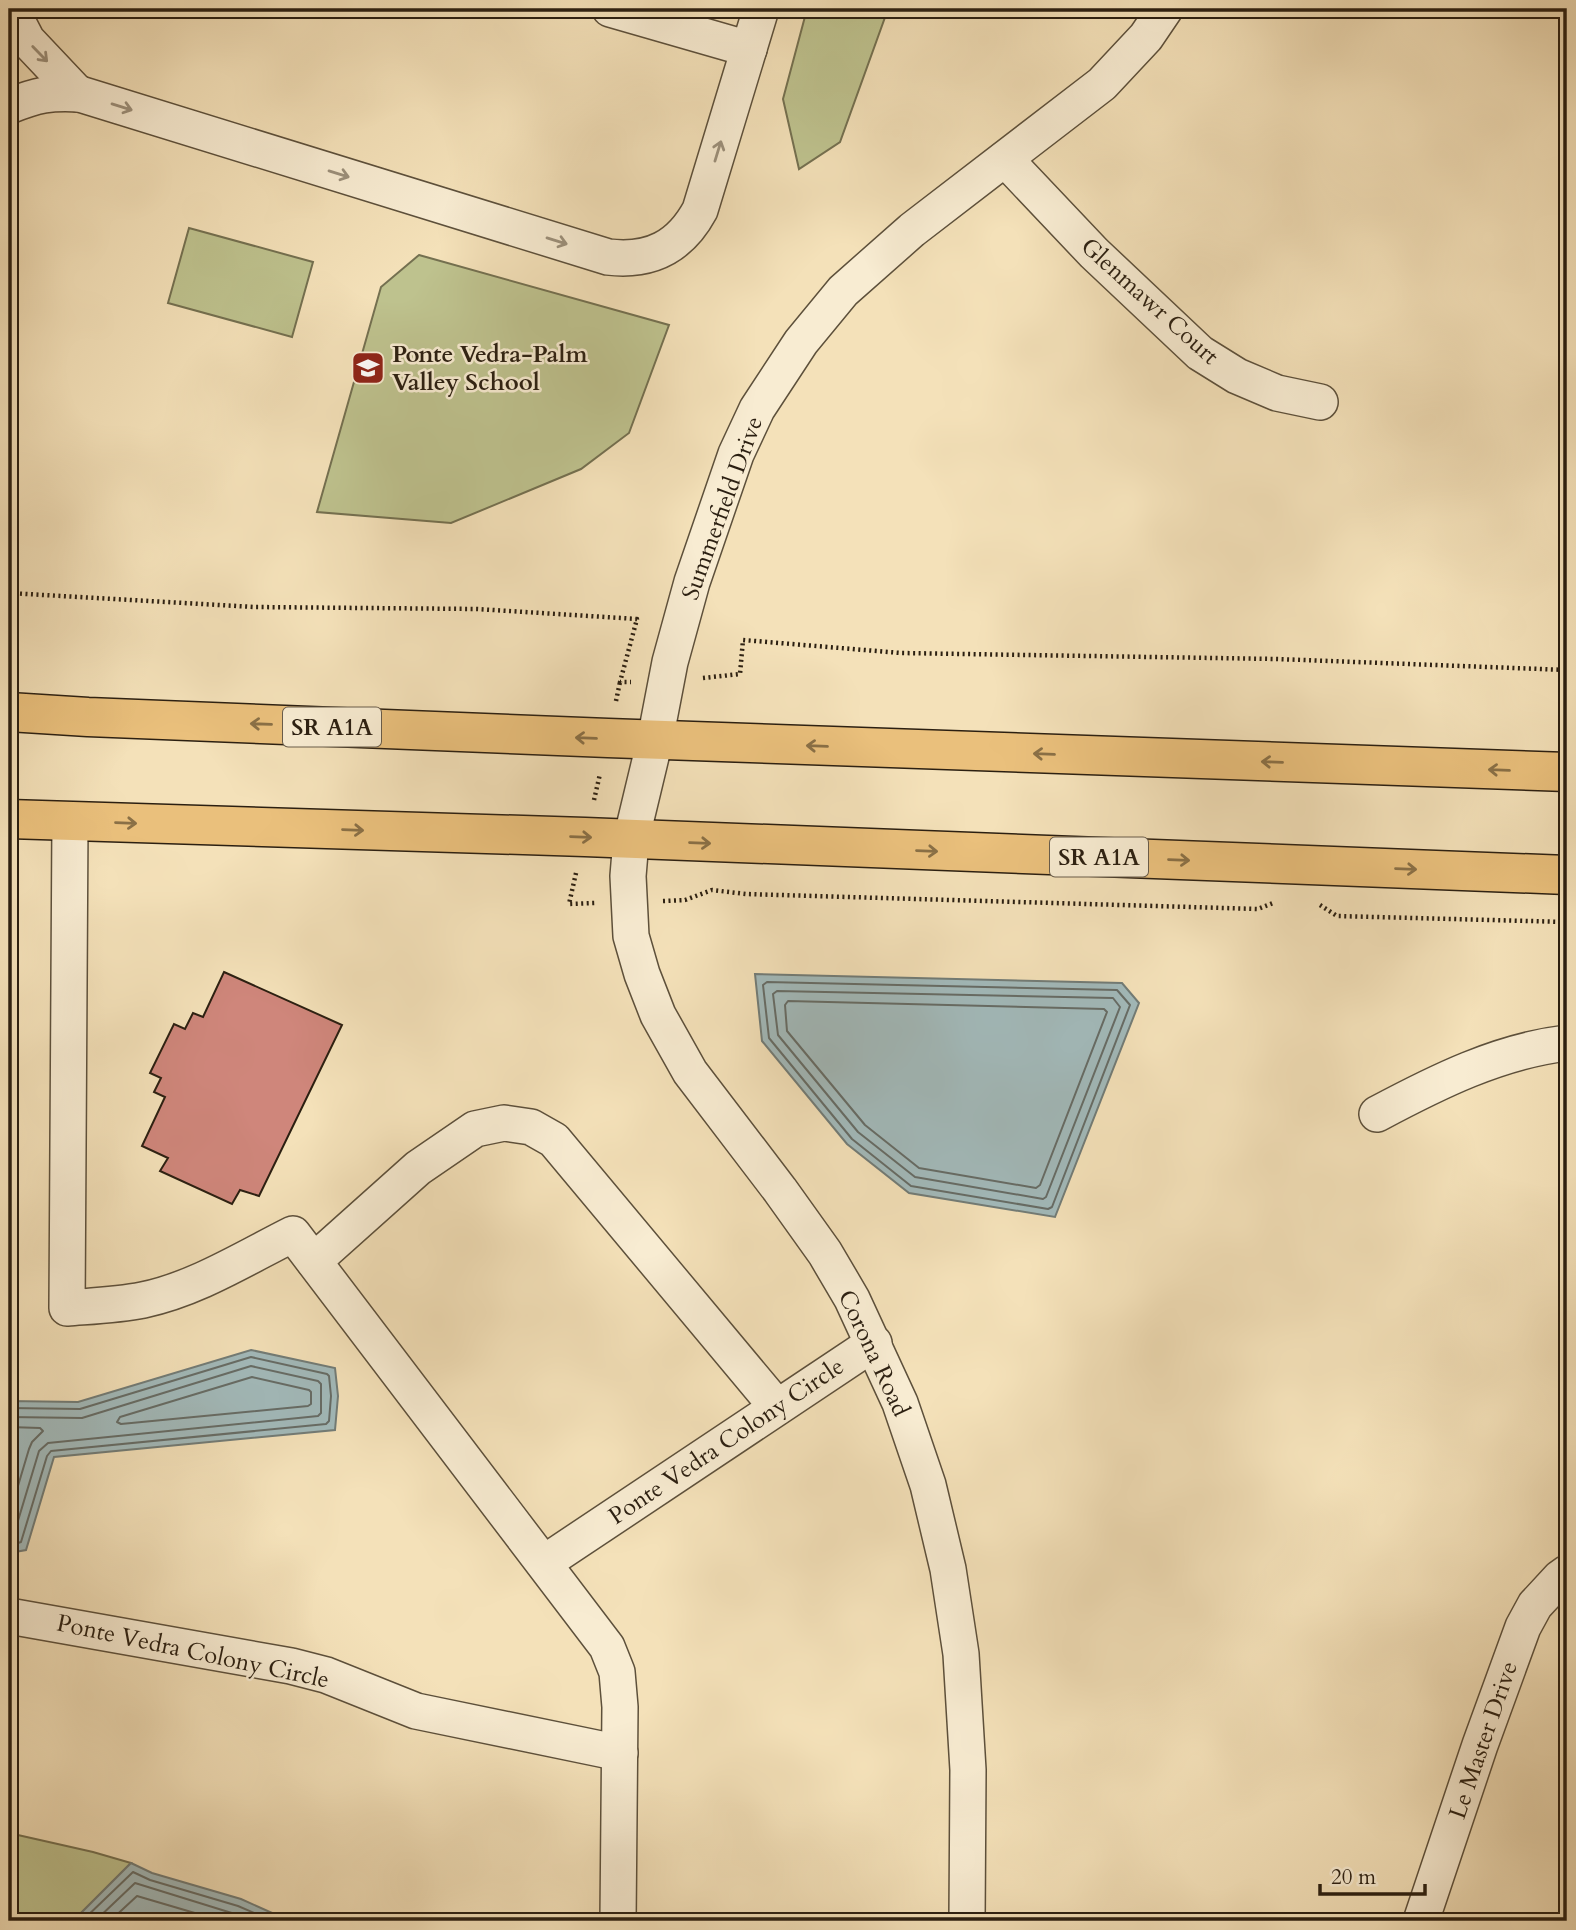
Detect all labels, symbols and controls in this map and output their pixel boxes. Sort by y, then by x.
one-way arrow [32,45,49,62]
one-way arrow [111,102,133,115]
one-way arrow [713,140,726,162]
one-way arrow [328,169,350,182]
street label: Glenmawr Court [1073,230,1226,373]
one-way arrow [545,236,567,249]
place label: Ponte Vedra-Palm Valley School [392,338,589,399]
school or university icon: Ponte Vedra-Palm Valley School [349,349,387,387]
street label: Summerfield Drive [674,412,771,605]
road number: SR A1A [283,708,381,747]
one-way arrow [250,718,273,731]
one-way arrow [575,731,598,744]
one-way arrow [806,739,829,752]
one-way arrow [1033,747,1056,760]
one-way arrow [1260,755,1283,768]
one-way arrow [1488,763,1511,776]
one-way arrow [114,816,137,830]
one-way arrow [342,823,365,837]
one-way arrow [569,831,592,844]
one-way arrow [688,836,711,849]
road number: SR A1A [1050,838,1148,876]
one-way arrow [915,844,938,858]
one-way arrow [1167,854,1190,867]
one-way arrow [1394,862,1417,876]
street label: Corona Road [830,1284,917,1422]
street label: Ponte Vedra Colony Circle [602,1350,851,1533]
street label: Ponte Vedra Colony Circle [54,1606,332,1696]
street label: Le Master Drive [1441,1657,1526,1823]
scale bar [1320,1853,1426,1897]
text: 20 m [1331,1863,1376,1892]

